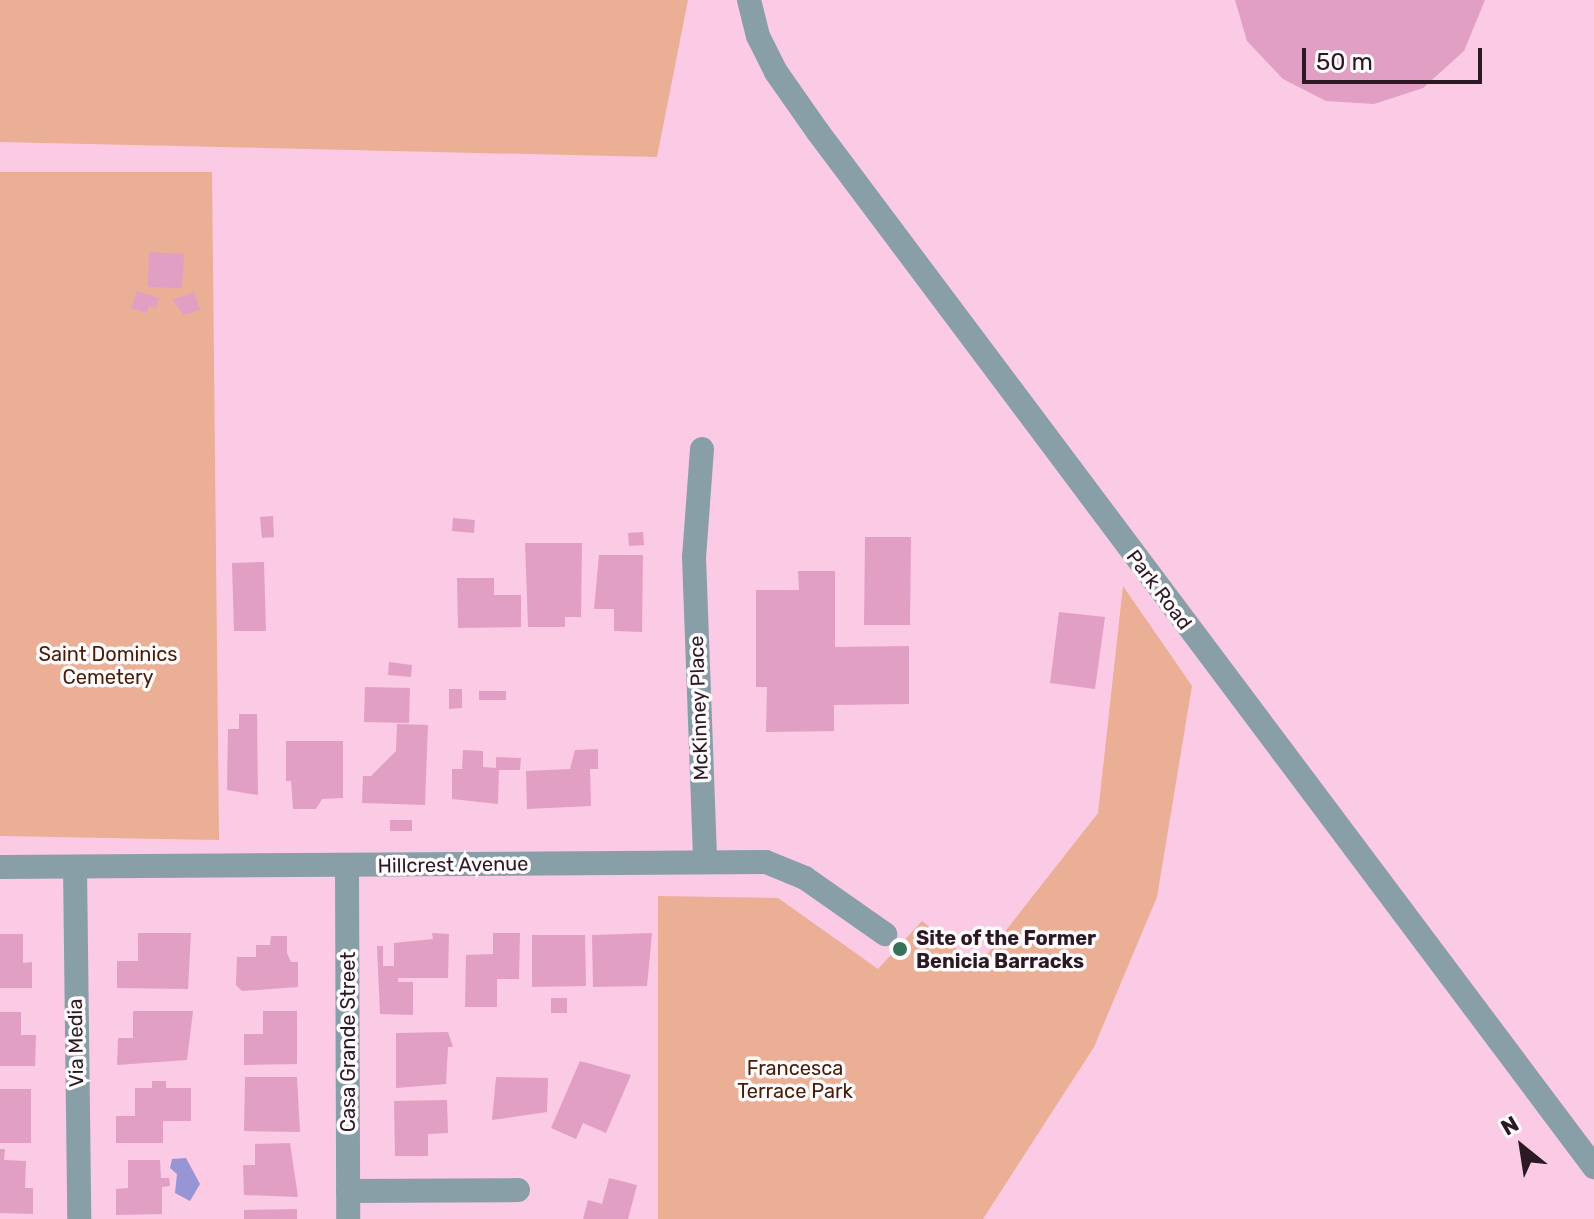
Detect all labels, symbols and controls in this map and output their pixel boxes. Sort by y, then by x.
scale bar [1306,32,1486,82]
text: 50 m [1316,48,1373,76]
street label: Park Road [1121,545,1197,635]
street label: McKinney Place [684,635,714,781]
park label: Saint Dominics Cemetery [38,643,178,690]
street label: Hillcrest Avenue [377,852,529,878]
place label: Site of the Former Benicia Barracks [916,926,1097,973]
marker: Site of the Former Benicia Barracks [891,940,909,958]
street label: Casa Grande Street [336,952,360,1132]
street label: Via Media [63,998,89,1088]
park label: Francesca Terrace Park [737,1056,853,1103]
north arrow [1482,1107,1562,1187]
text: N [1496,1110,1523,1141]

